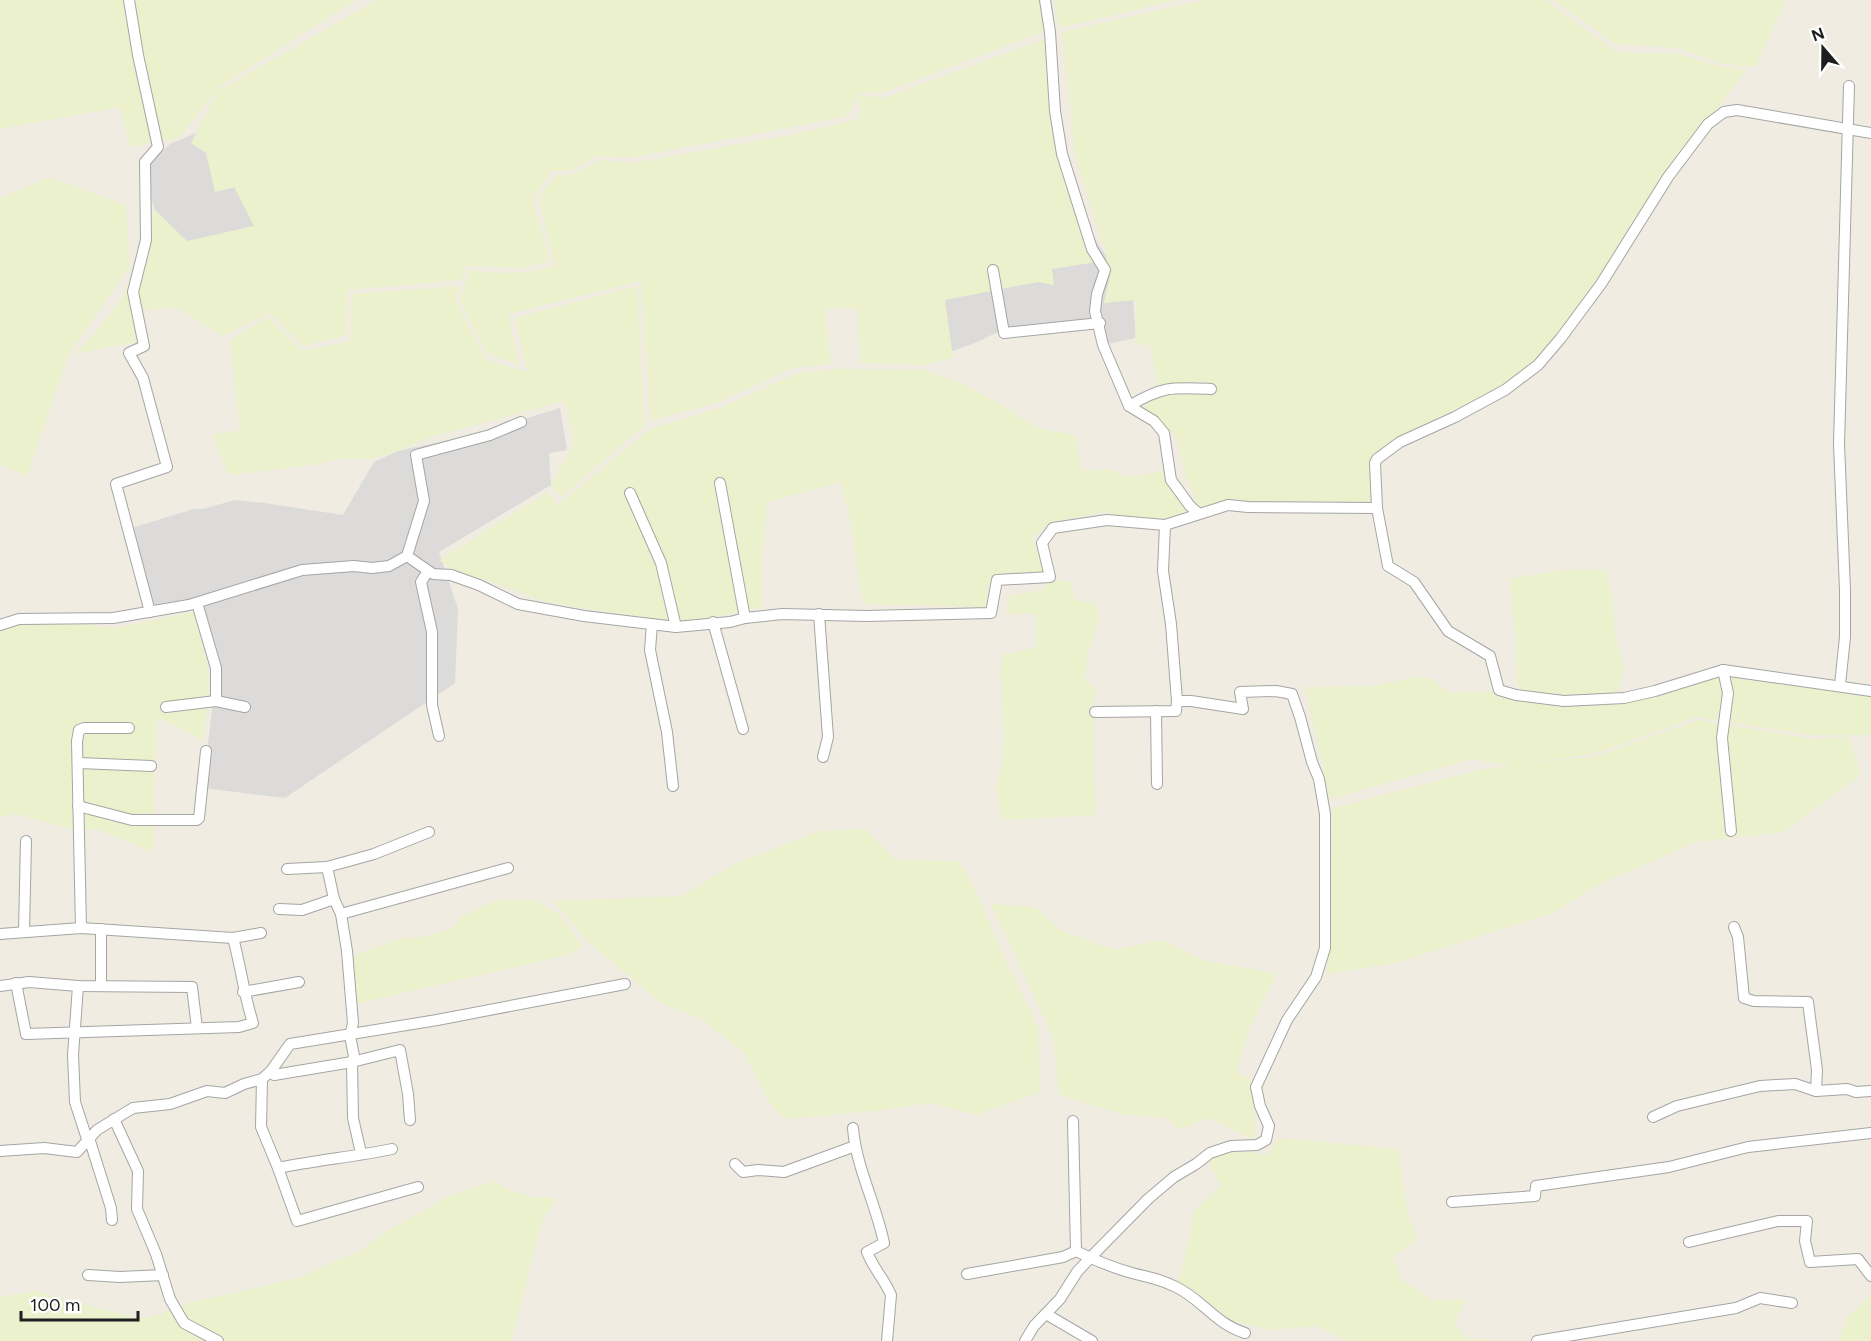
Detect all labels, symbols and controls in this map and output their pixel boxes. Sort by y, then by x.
north arrow [1793,18,1853,78]
text: N [1809,23,1827,45]
scale bar [21,1284,138,1322]
text: 100 m [30,1294,80,1316]

